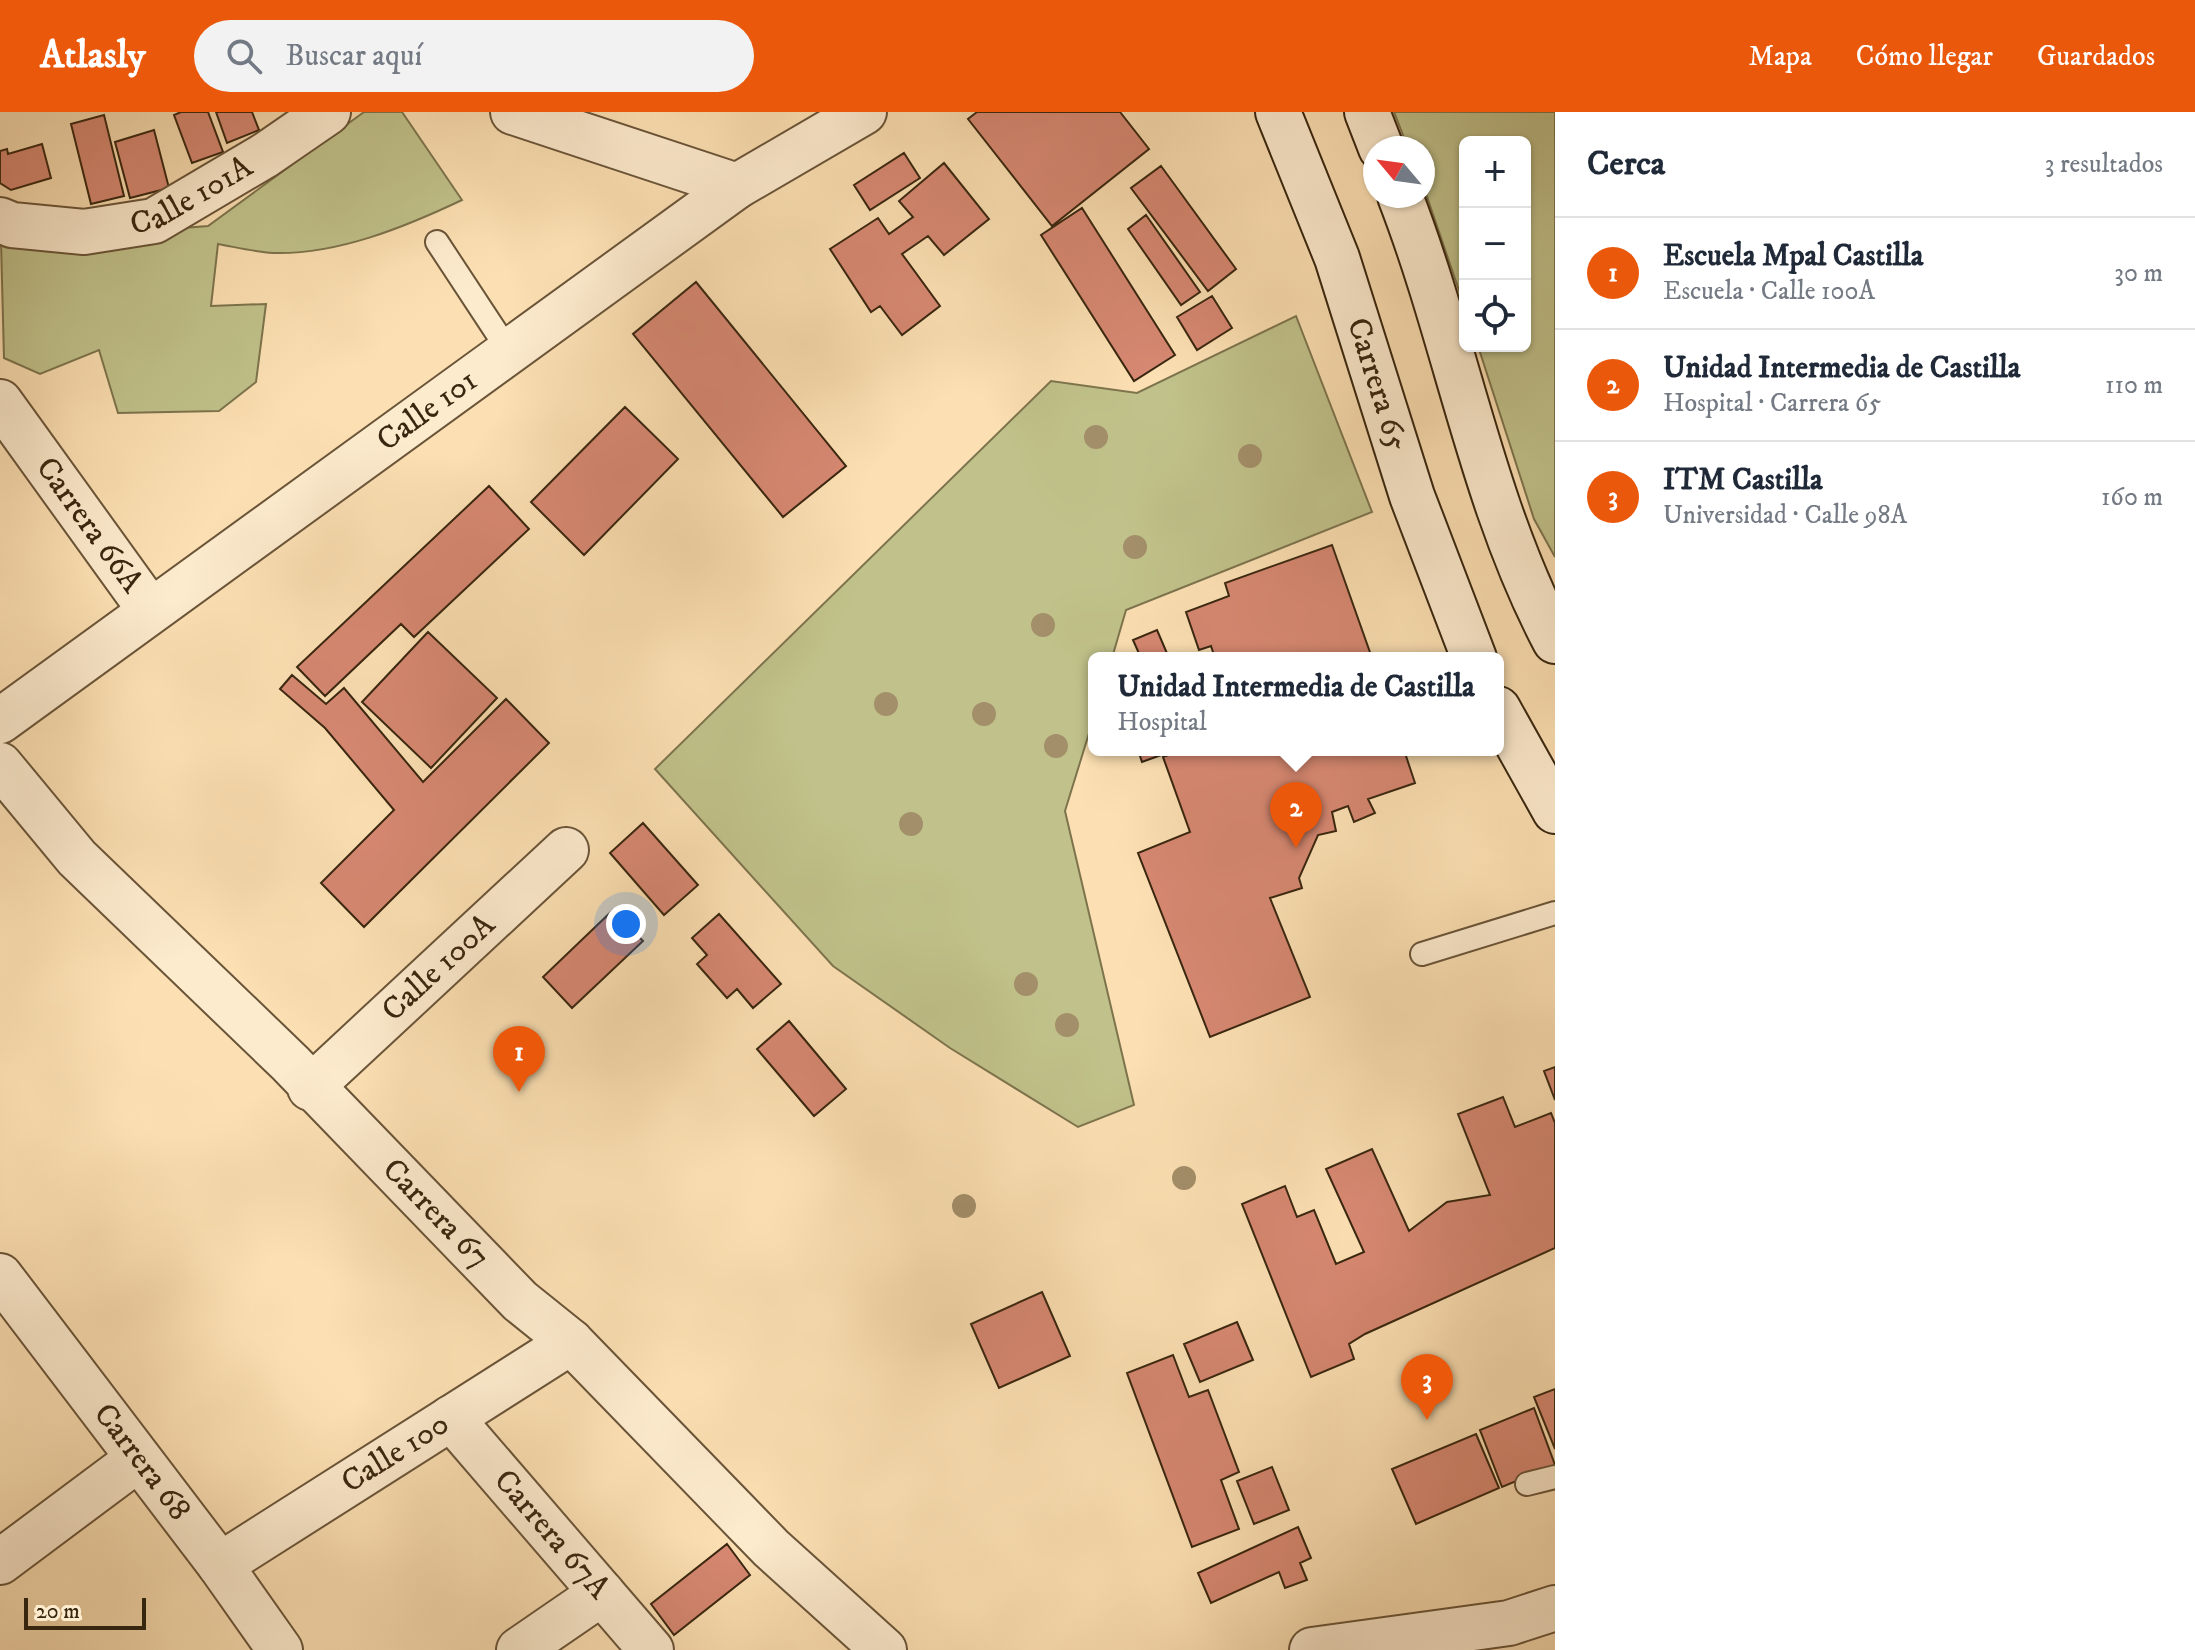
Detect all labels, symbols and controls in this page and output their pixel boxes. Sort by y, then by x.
search box [194,20,754,92]
text: Atlasly [40,32,146,80]
icon: search [222,34,266,78]
text: Buscar aquí [286,38,422,75]
text: Mapa [1748,39,1812,74]
text: Cómo llegar [1856,39,1993,74]
text: Guardados [2037,39,2155,74]
north arrow [1363,136,1435,208]
map controls [1459,136,1531,352]
button: + [1459,136,1531,208]
text: Cerca [1587,143,1665,185]
street label: Calle 101A [127,147,261,244]
text: 3 resultados [2045,148,2163,181]
button: − [1459,208,1531,280]
text: Escuela Mpal Castilla [1663,238,1924,275]
text: 1 [1608,257,1618,290]
text: 30 m [2114,257,2163,290]
text: Escuela · Calle 100A [1663,275,1875,308]
button: locate [1459,280,1531,352]
street label: Carrera 65 [1337,313,1417,456]
text: Unidad Intermedia de Castilla [1663,350,2021,387]
street label: Calle 101 [369,361,485,461]
text: 2 [1607,369,1619,402]
text: 110 m [2105,369,2163,402]
text: Hospital · Carrera 65 [1663,387,1881,420]
street label: Carrera 66A [26,450,152,602]
text: ITM Castilla [1663,462,1823,499]
text: 3 [1608,481,1618,514]
text: 160 m [2101,481,2163,514]
text: Universidad · Calle 98A [1663,499,1907,532]
popup [1088,652,1504,756]
text: Unidad Intermedia de Castilla [1117,669,1475,706]
text: Hospital [1117,706,1207,739]
pin: 2 [1270,782,1322,848]
your location [606,904,646,944]
street label: Calle 100A [374,905,504,1031]
pin: 1 [493,1026,545,1092]
street label: Carrera 67 [373,1150,498,1277]
pin: 3 [1401,1354,1453,1420]
street label: Carrera 68 [84,1396,199,1529]
street label: Calle 100 [334,1404,457,1503]
street label: Carrera 67A [485,1462,619,1608]
scale bar [24,1594,146,1630]
text: 20 m [36,1598,80,1625]

